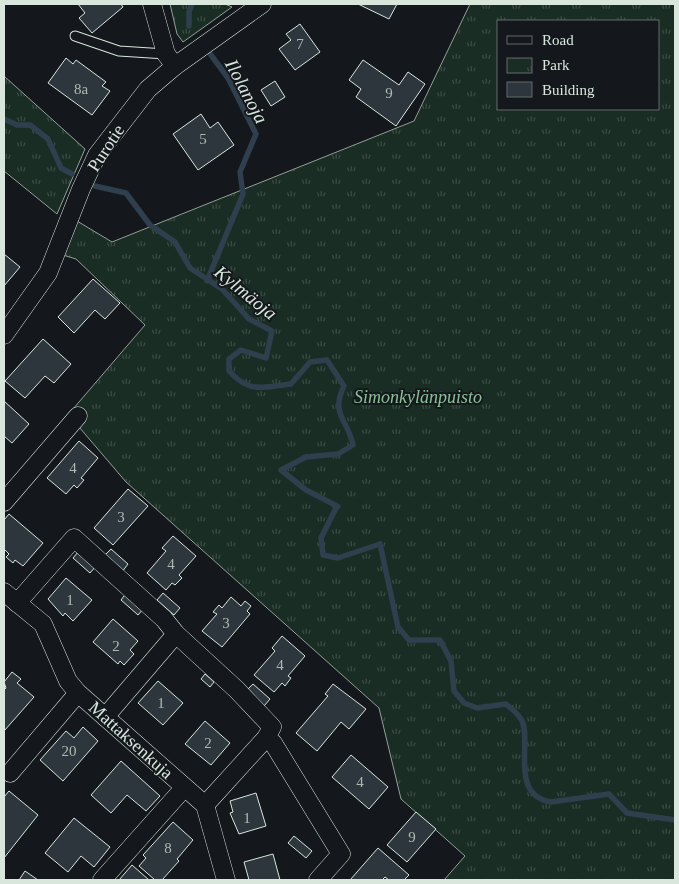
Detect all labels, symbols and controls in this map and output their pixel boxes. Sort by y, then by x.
legend [497,20,659,110]
text: Road [542,32,574,48]
house number: 7 [296,36,304,52]
water label: Ilolanoja [220,55,272,127]
text: Park [542,57,570,73]
house number: 8a [74,81,88,97]
text: Building [542,82,595,98]
house number: 9 [385,85,393,101]
street label: Purotie [83,121,129,175]
house number: 5 [199,131,207,147]
water label: Kylmäoja [210,260,281,324]
park label: Simonkylänpuisto [354,387,482,407]
house number: 4 [69,460,77,476]
house number: 3 [117,509,125,525]
house number: 4 [167,556,175,572]
house number: 1 [66,592,74,608]
house number: 3 [222,615,230,631]
house number: 2 [112,638,120,654]
house number: 4 [276,657,284,673]
house number: 1 [157,695,165,711]
street label: Mattaksenkuja [85,697,177,783]
house number: 2 [204,735,212,751]
house number: 20 [62,743,77,759]
house number: 4 [356,774,364,790]
house number: 1 [243,810,251,826]
house number: 9 [408,829,416,845]
house number: 8 [164,840,172,856]

